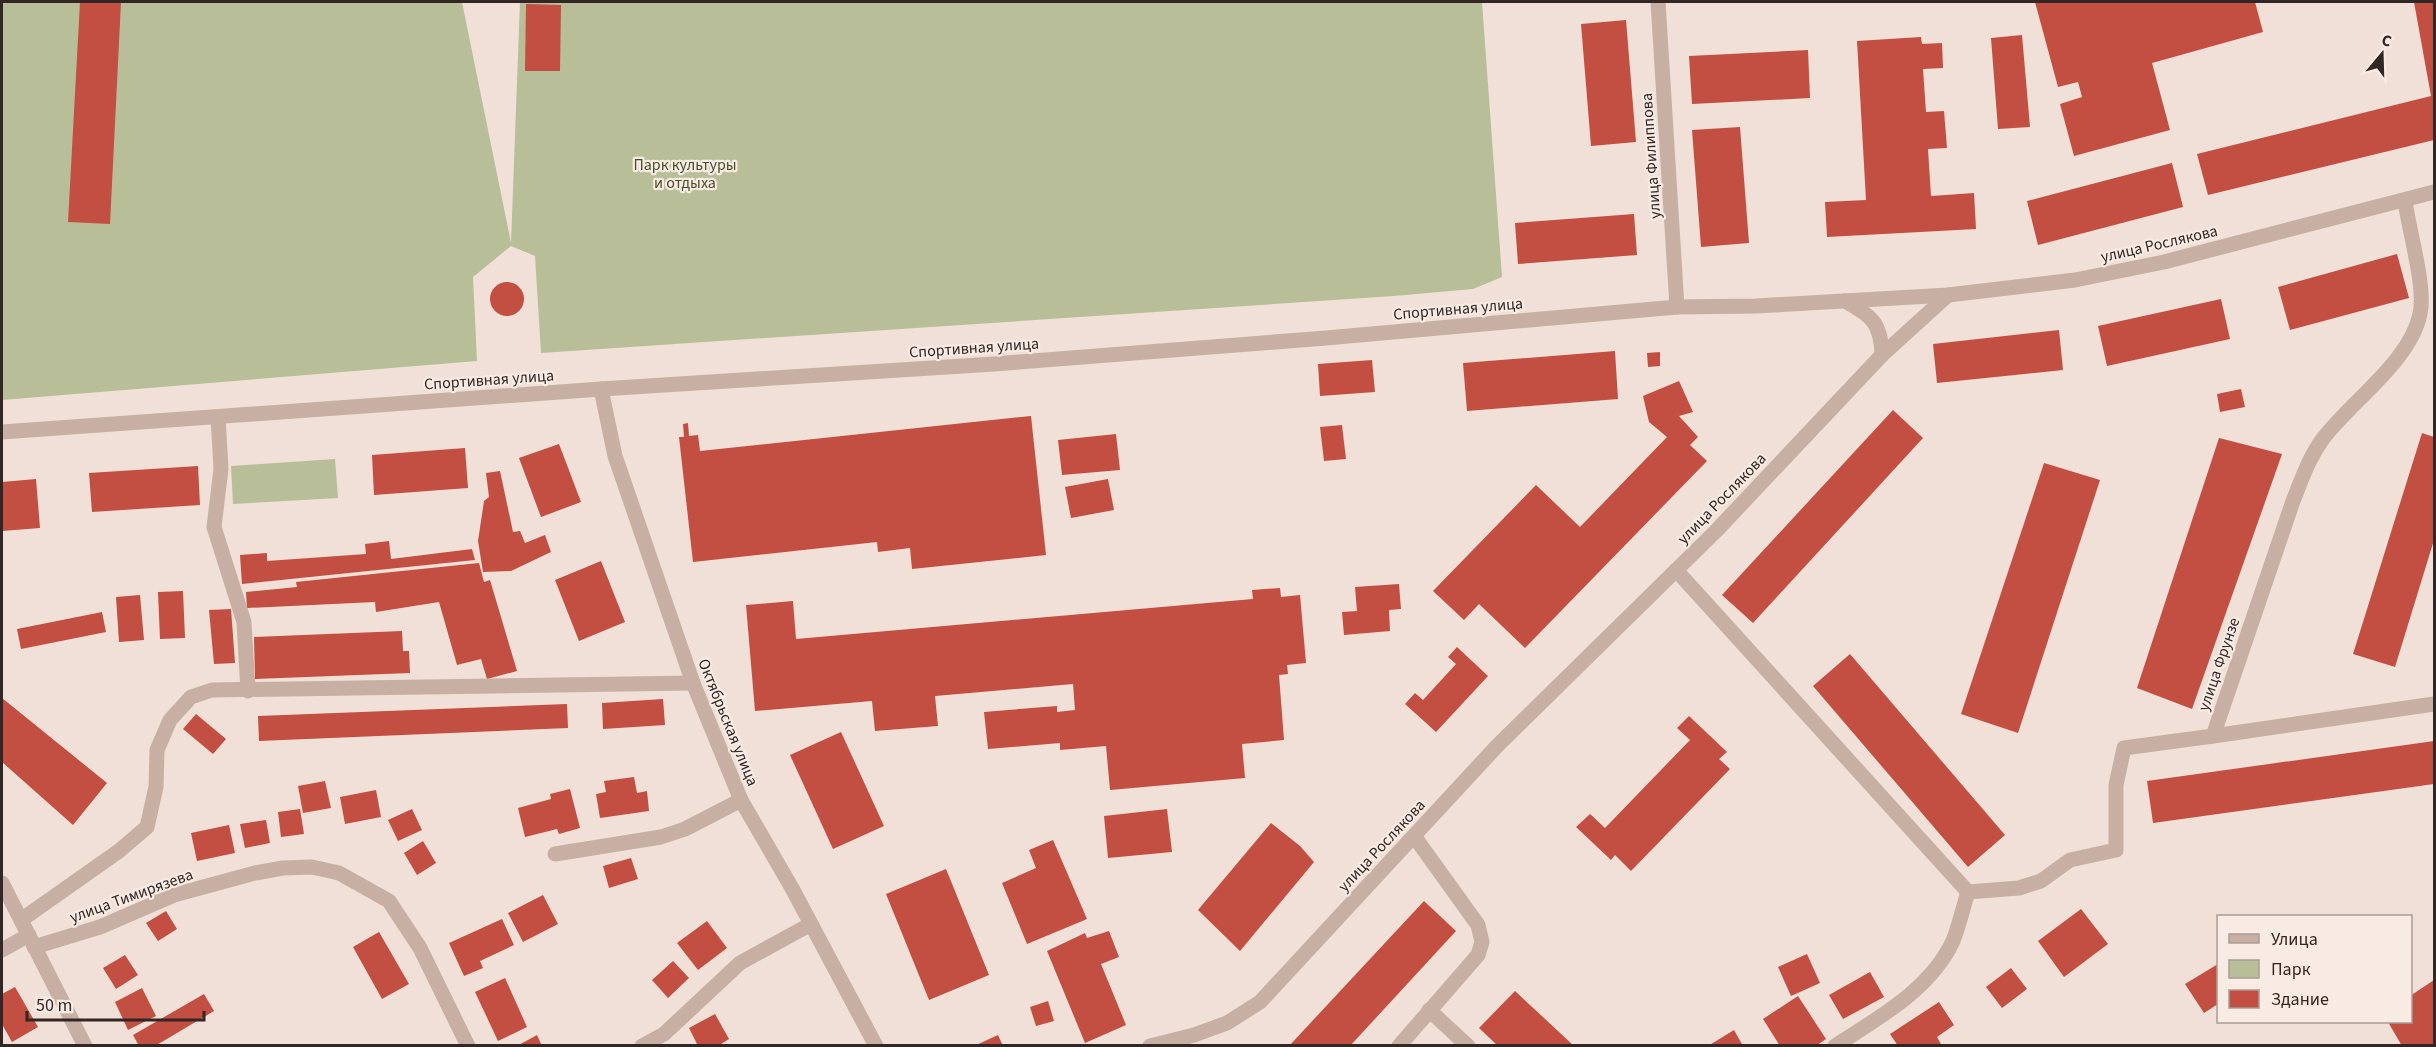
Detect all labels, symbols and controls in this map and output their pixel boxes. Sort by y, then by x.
north arrow [2352,24,2412,84]
text: С [2379,29,2395,53]
street label: улица Филиппова [1636,92,1666,220]
park label: Парк культуры и отдыха [633,154,737,194]
street label: улица Рослякова [2099,220,2220,268]
street label: Спортивная улица [1392,292,1524,326]
street label: Спортивная улица [908,332,1040,364]
street label: Спортивная улица [423,364,555,396]
street label: улица Рослякова [1672,448,1771,549]
street label: улица Фрунзе [2193,615,2245,714]
street label: Октябрьская улица [693,656,764,789]
street label: улица Рослякова [1333,795,1430,897]
street label: улица Тимирязева [67,863,196,928]
legend [2217,915,2412,1023]
text: Улица [2271,927,2318,952]
text: Парк [2271,957,2311,982]
scale bar [27,984,204,1022]
text: Здание [2271,987,2329,1012]
text: 50 m [36,993,72,1018]

